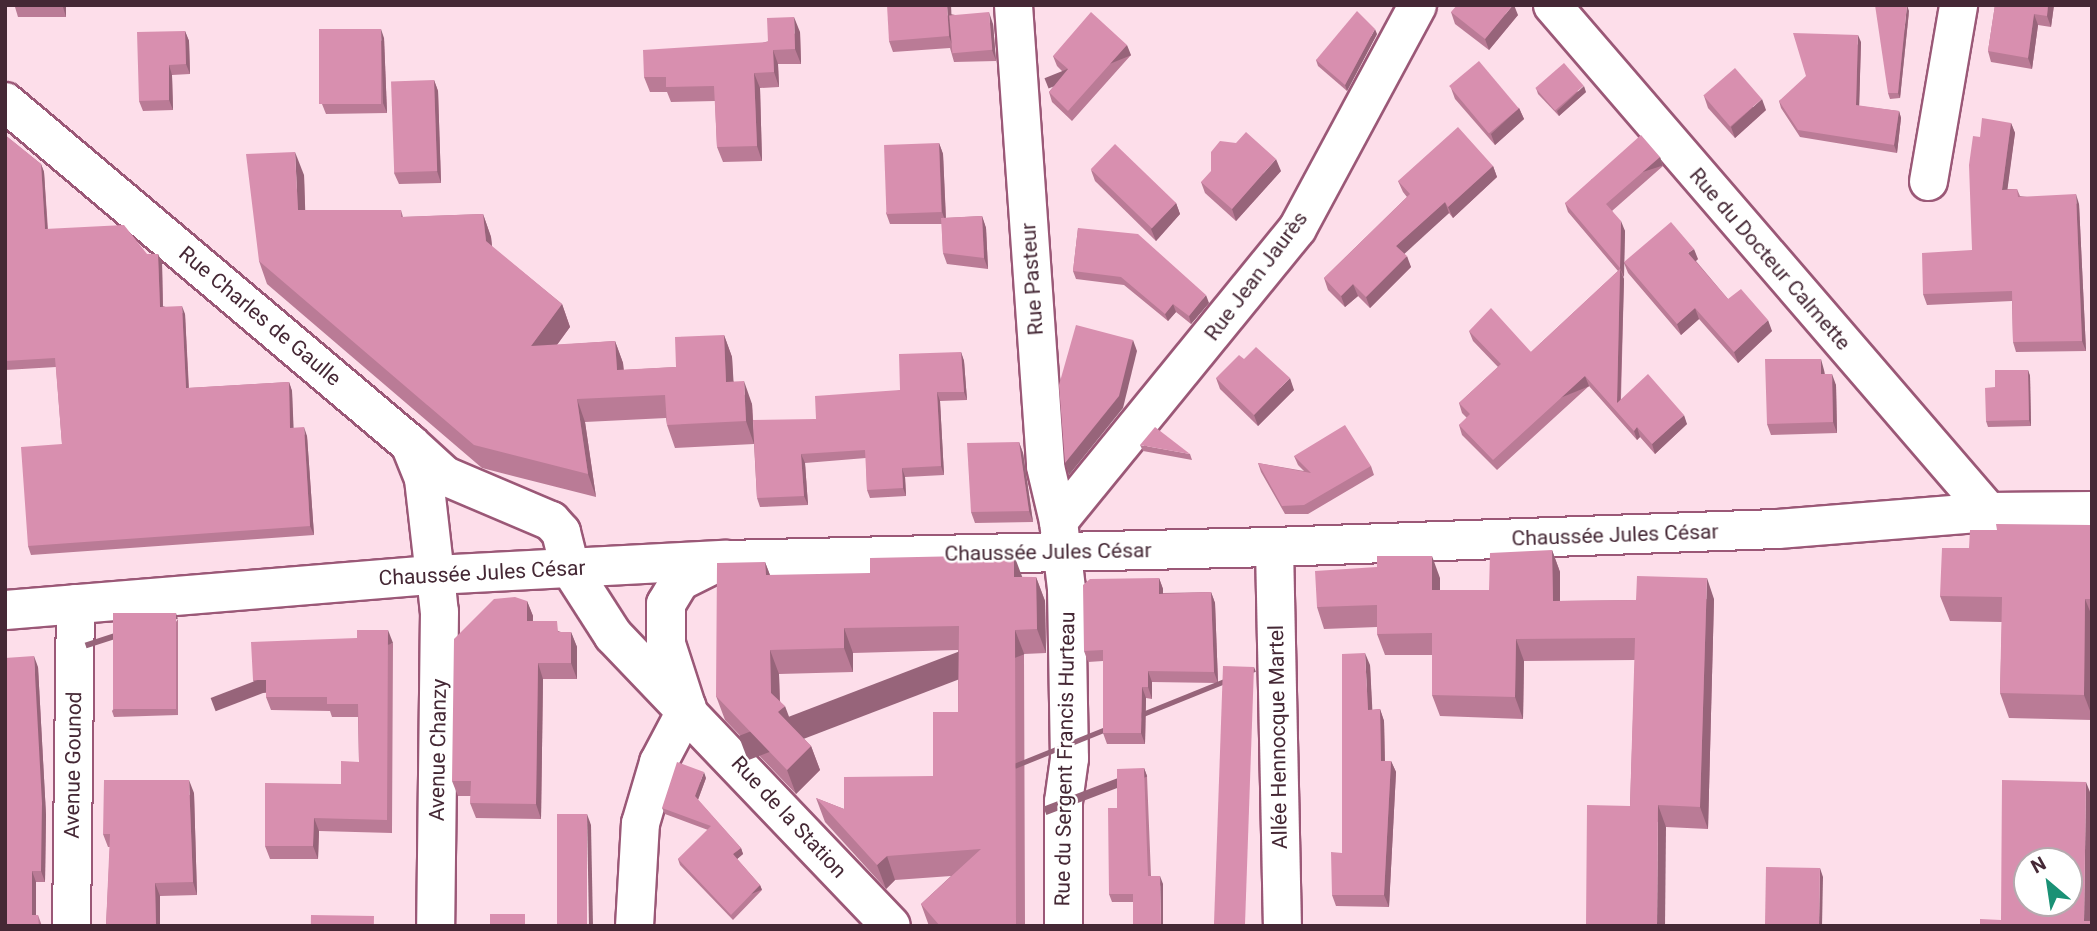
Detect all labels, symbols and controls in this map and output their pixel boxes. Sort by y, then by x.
street label: Rue du Docteur Calmette [1684,163,1856,355]
street label: Rue Jean Jaurès [1199,206,1313,346]
street label: Rue Pasteur [1015,222,1049,336]
street label: Rue Charles de Gaulle [174,241,346,391]
street label: Chaussée Jules César [1511,519,1719,551]
street label: Chaussée Jules César [944,538,1152,566]
street label: Chaussée Jules César [378,555,586,591]
street label: Rue du Sergent Francis Hurteau [1050,611,1080,907]
street label: Allée Hennocque Martel [1263,625,1293,849]
street label: Avenue Chanzy [424,679,452,821]
street label: Avenue Gounod [59,691,87,839]
street label: Rue de la Station [726,751,852,883]
north arrow [2013,847,2083,917]
text: N [2027,852,2050,878]

